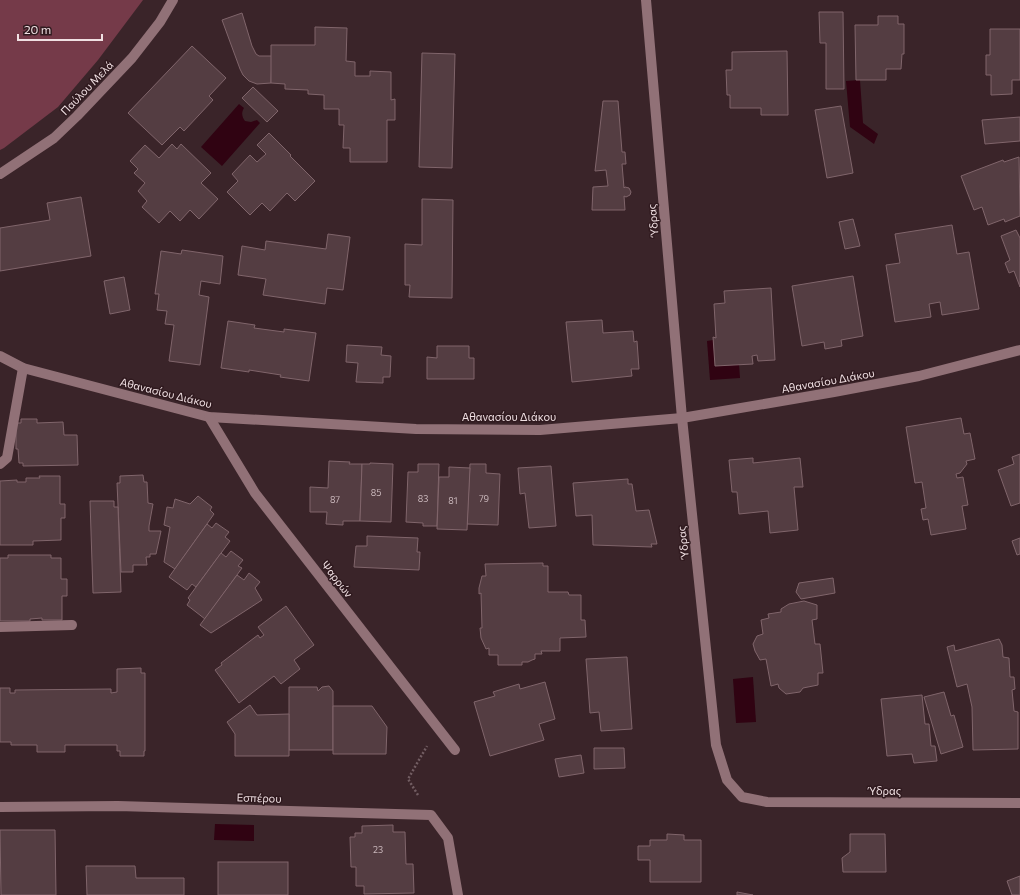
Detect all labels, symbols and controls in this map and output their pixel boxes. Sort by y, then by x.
scale bar [18,16,102,42]
text: 20 m [24,22,51,36]
street label: Παύλου Μελά [58,58,116,117]
street label: Ύδρας [645,203,661,239]
street label: Αθανασίου Διάκου [780,366,876,395]
street label: Αθανασίου Διάκου [119,375,214,410]
street label: Αθανασίου Διάκου [462,410,556,423]
house number: 85 [371,487,381,498]
house number: 83 [418,493,428,504]
house number: 79 [479,493,489,504]
house number: 87 [330,494,340,505]
house number: 81 [448,495,458,506]
street label: Ύδρας [674,525,691,561]
street label: Ψαρρών [319,558,356,600]
street label: Ύδρας [867,784,901,797]
street label: Εσπέρου [236,790,282,805]
house number: 23 [373,844,383,855]

